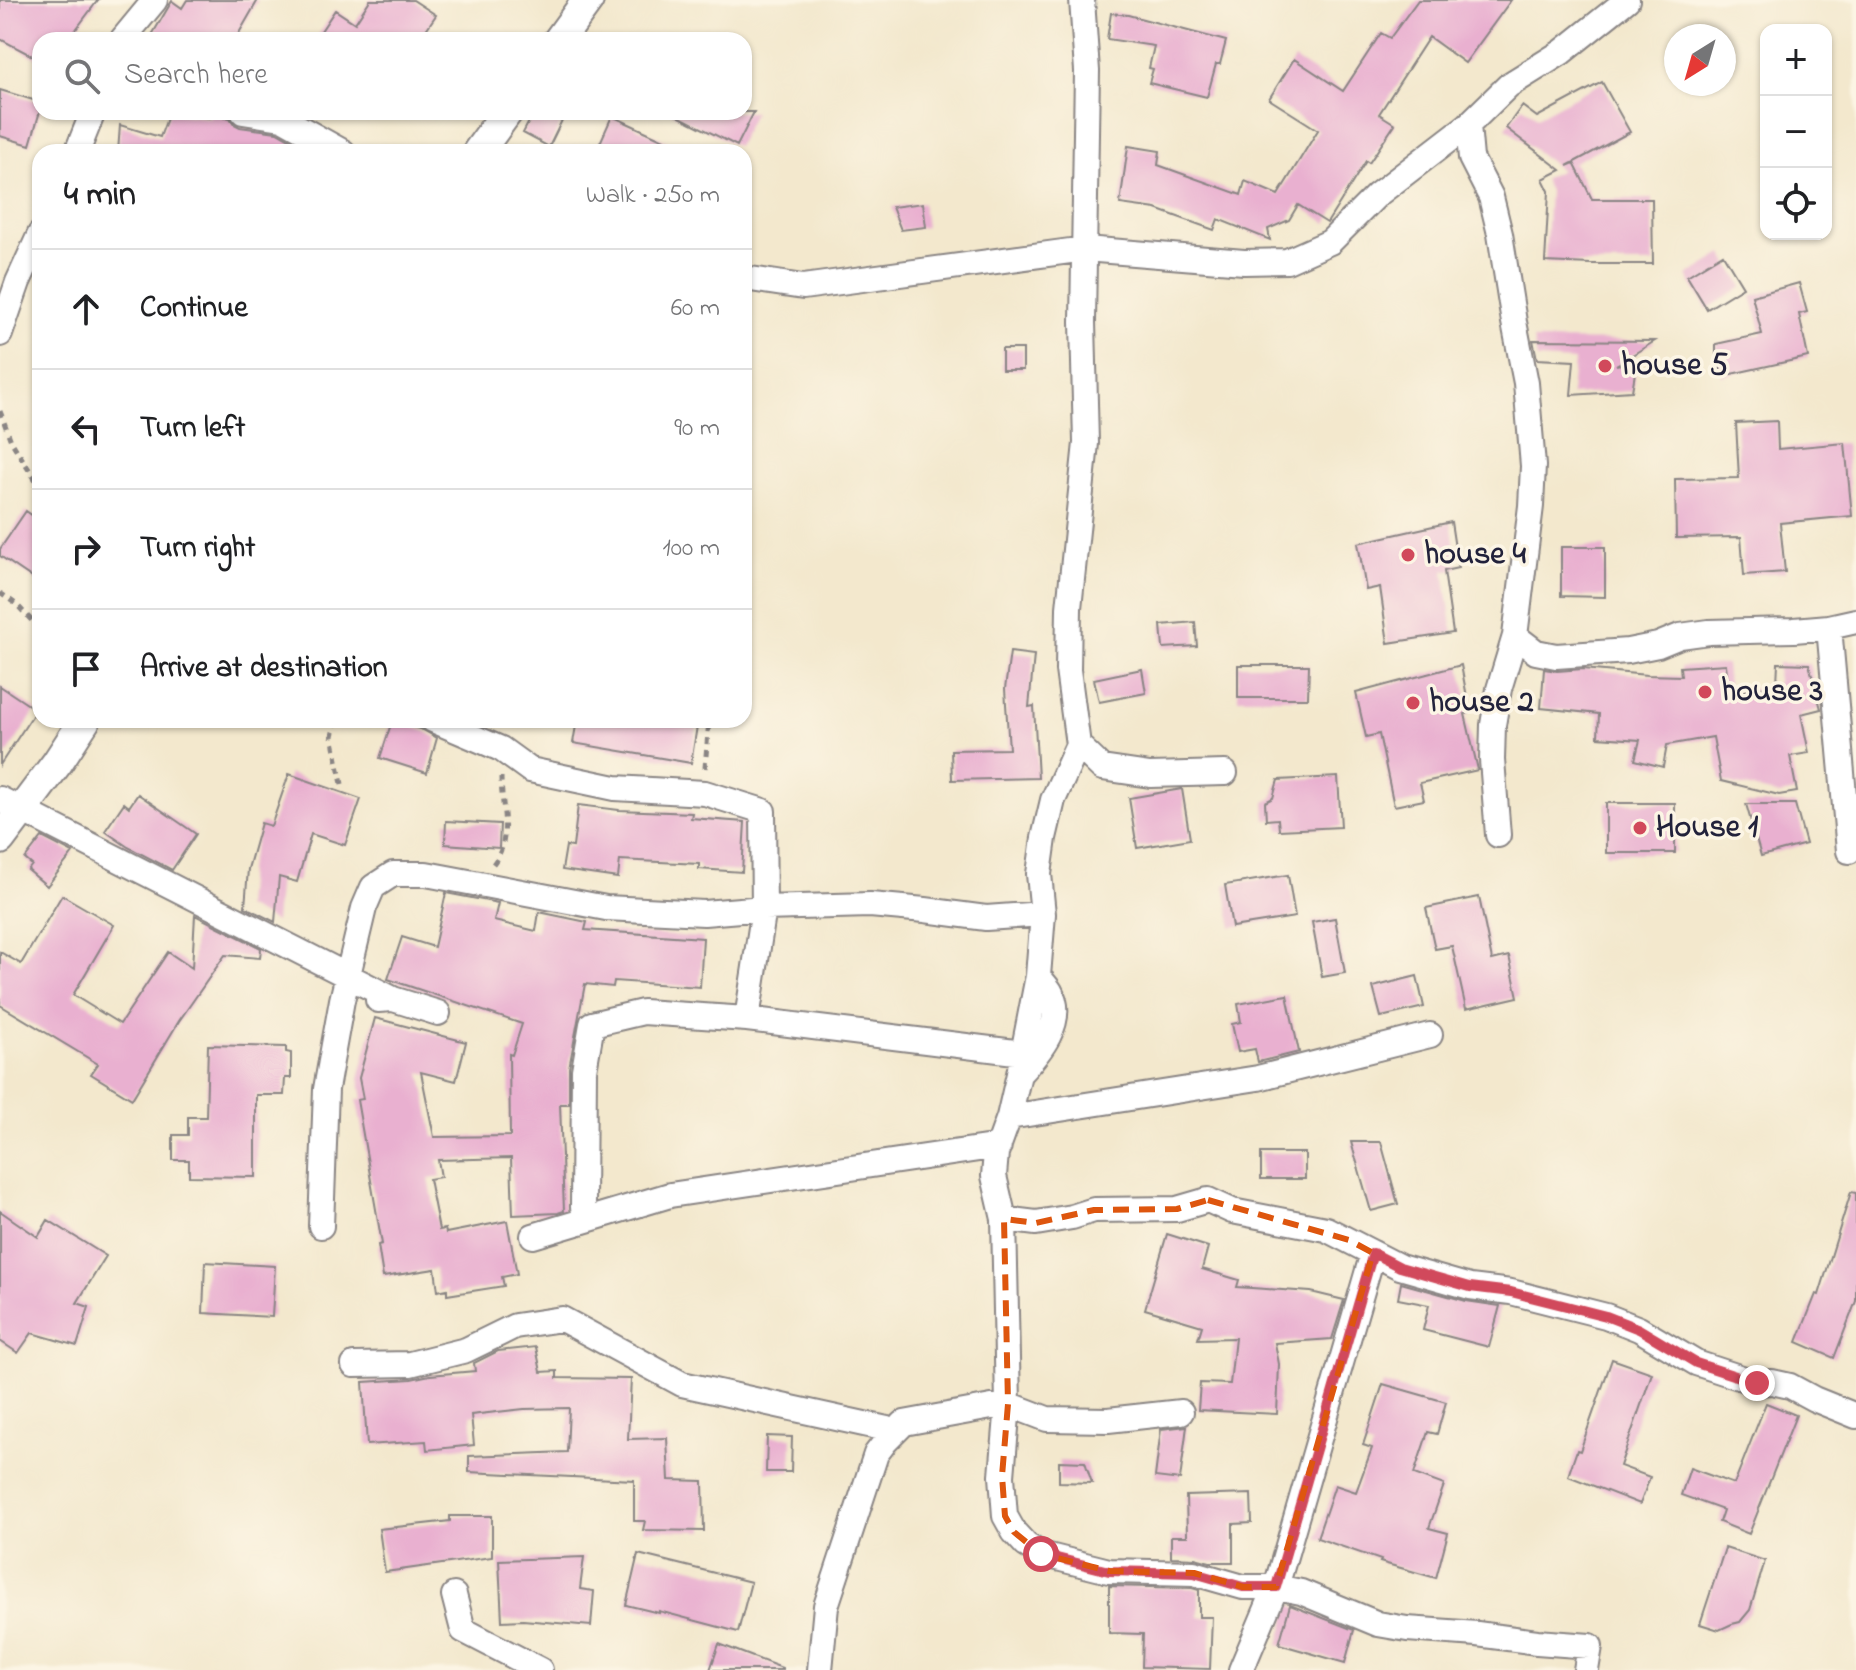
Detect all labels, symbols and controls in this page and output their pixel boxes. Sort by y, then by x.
north arrow [1664,24,1736,96]
map controls [1760,24,1832,240]
button: + [1760,24,1832,96]
search box [32,32,752,120]
icon: search [60,54,104,98]
text: Search here [124,54,268,98]
button: − [1760,96,1832,168]
button: locate [1760,168,1832,240]
text: 4 min [64,171,136,221]
text: Walk · 250 m [586,177,720,215]
icon: ahead [64,287,108,331]
text: Continue [140,287,248,331]
text: 60 m [671,290,720,328]
place label: house 5 [1621,343,1728,390]
marker: house 5 [1596,357,1614,375]
icon: left [64,407,108,451]
text: Turn left [140,407,245,451]
text: 90 m [674,410,720,448]
icon: right [64,527,108,571]
text: Turn right [140,527,255,571]
text: 100 m [663,530,720,568]
place label: house 4 [1424,532,1527,579]
marker: house 4 [1399,546,1417,564]
icon: arrive [64,647,108,691]
text: Arrive at destination [140,647,388,691]
place label: house 3 [1721,669,1823,716]
place label: house 2 [1429,680,1534,727]
marker: house 3 [1696,683,1714,701]
marker: house 2 [1404,694,1422,712]
place label: House 1 [1656,805,1758,852]
marker: House 1 [1631,819,1649,837]
route end [1739,1365,1775,1401]
route start [1023,1536,1059,1572]

